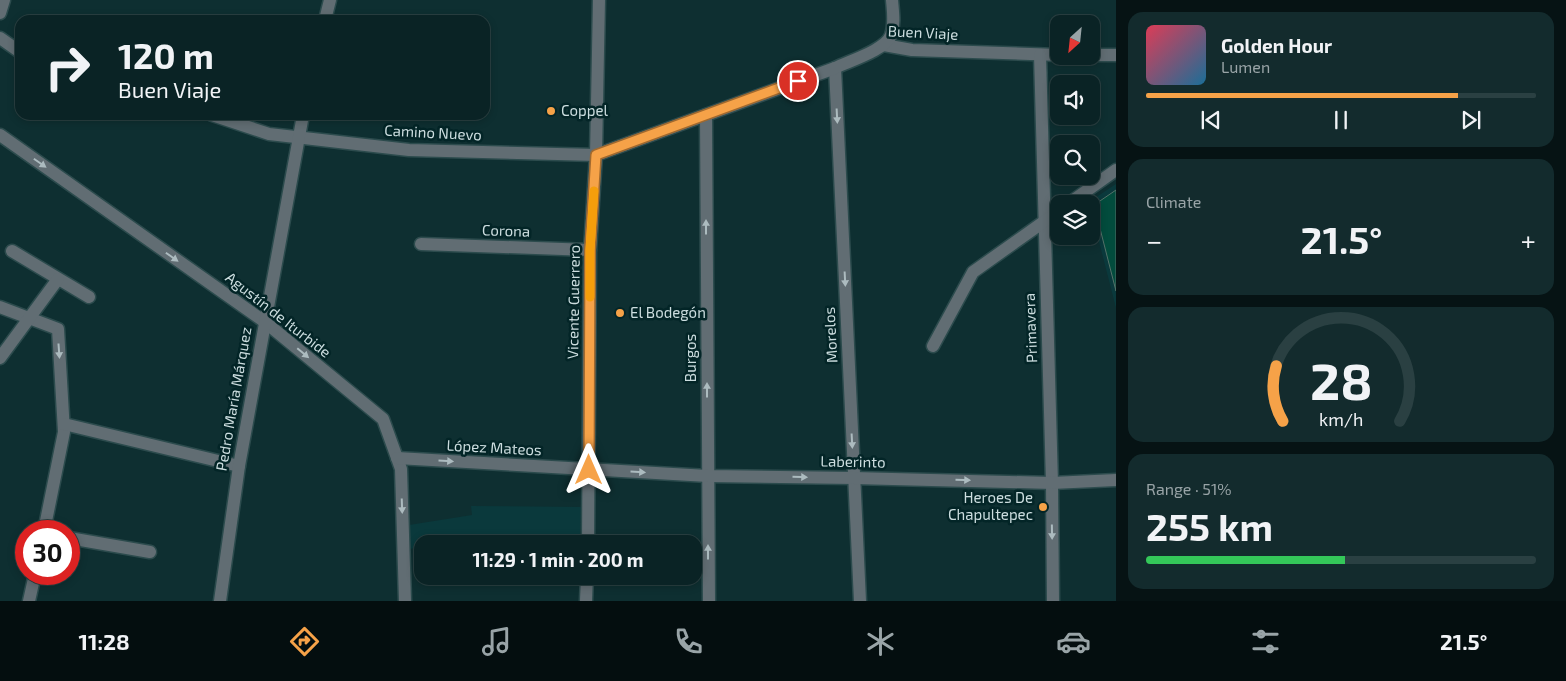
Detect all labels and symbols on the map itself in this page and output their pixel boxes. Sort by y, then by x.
north arrow [1050,15,1100,65]
street label: Buen Viaje [887,21,959,44]
pin [777,60,819,102]
place label: Coppel [561,101,609,119]
marker: Coppel [545,105,557,117]
one-way arrow [833,108,841,124]
street label: Camino Nuevo [384,120,482,144]
one-way arrow [33,158,47,168]
one-way arrow [702,219,710,235]
street label: Corona [482,220,531,240]
street label: Vicente Guerrero [563,245,583,359]
one-way arrow [166,252,179,262]
street label: Agustín de Iturbide [222,268,335,361]
one-way arrow [841,271,849,287]
street label: Primavera [1020,293,1040,363]
place label: El Bodegón [630,303,706,321]
marker: El Bodegón [614,307,626,319]
street label: Morelos [820,307,840,364]
street label: Pedro María Márquez [211,325,255,472]
street label: Burgos [681,334,699,382]
one-way arrow [56,343,64,359]
one-way arrow [296,348,309,359]
one-way arrow [703,382,711,398]
one-way arrow [849,433,857,449]
street label: López Mateos [446,436,542,458]
position arrow [562,443,614,495]
street label: Laberinto [820,451,886,471]
one-way arrow [438,458,454,466]
one-way arrow [630,469,646,477]
one-way arrow [792,473,808,481]
one-way arrow [955,477,971,485]
place label: Heroes De Chapultepec [948,488,1033,523]
one-way arrow [398,499,406,515]
marker: Heroes De Chapultepec [1037,501,1049,513]
speed limit sign: 30 [15,520,80,585]
one-way arrow [1048,524,1056,540]
one-way arrow [704,544,712,560]

